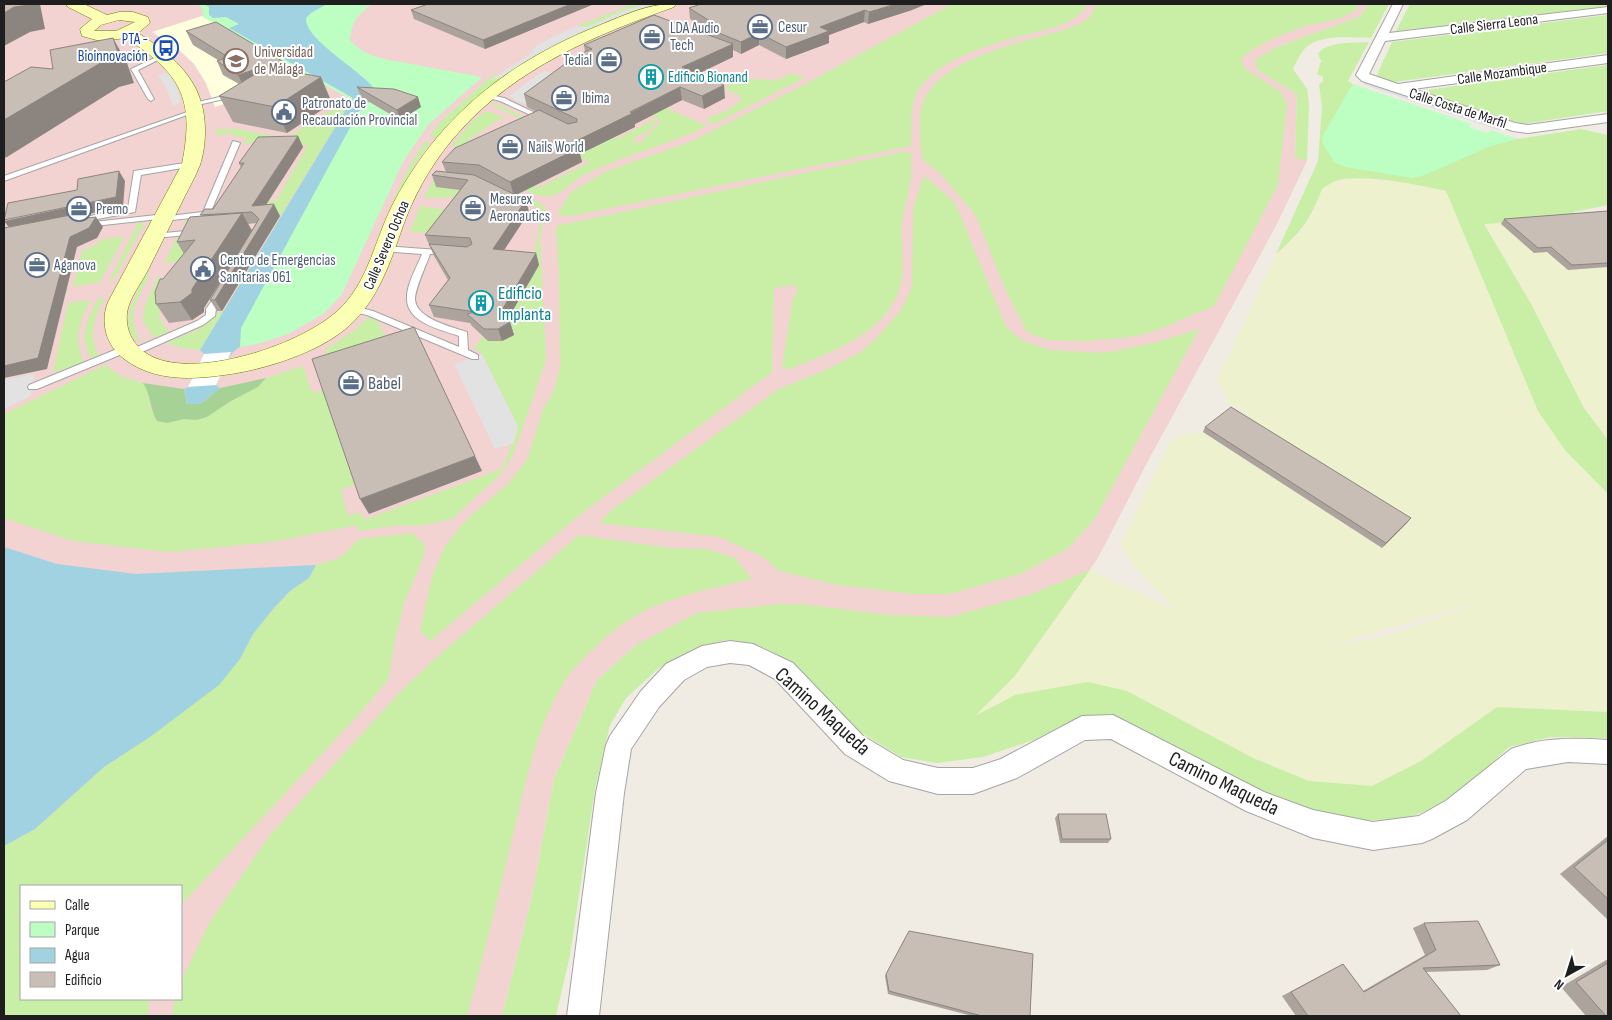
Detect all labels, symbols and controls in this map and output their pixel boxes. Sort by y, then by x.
street label: Calle Sierra Leona [1449,10,1539,39]
office icon: Cesur [747,14,773,40]
place label: Cesur [778,18,808,37]
place label: LDA Audio Tech [670,19,720,55]
office icon: LDA Audio Tech [639,24,665,50]
place label: PTA - Bioinnovación [78,30,148,66]
bus stop icon: PTA - Bioinnovación [153,35,179,61]
place label: Universidad de Málaga [254,43,313,79]
office icon: Tedial [596,47,622,73]
school or university icon: Universidad de Málaga [223,48,249,74]
place label: Tedial [563,51,592,70]
street label: Calle Mozambique [1456,58,1548,89]
building icon: Edificio Bionand [638,64,664,90]
place label: Edificio Bionand [668,68,748,87]
street label: Calle Costa de Marfil [1407,84,1509,133]
office icon: Ibima [551,85,577,111]
place label: Ibima [582,89,610,108]
place label: Patronato de Recaudación Provincial [302,94,417,130]
public building icon: Patronato de Recaudación Provincial [271,99,297,125]
office icon: Nails World [497,134,523,160]
place label: Nails World [528,138,584,157]
place label: Mesurex Aeronautics [489,190,550,226]
office icon: Mesurex Aeronautics [460,195,486,221]
office icon: Premo [66,196,92,222]
street label: Calle Severo Ochoa [359,197,414,293]
place label: Premo [96,200,128,219]
place label: Centro de Emergencias Sanitarias 061 [220,251,336,287]
office icon: Aganova [24,252,50,278]
place label: Aganova [53,256,96,275]
public building icon: Centro de Emergencias Sanitarias 061 [190,256,216,282]
place label: Edificio Implanta [498,283,551,325]
building icon: Edificio Implanta [468,290,494,316]
office icon: Babel [338,370,364,396]
place label: Babel [368,373,401,394]
street label: Camino Maqueda [770,662,876,761]
street label: Camino Maqueda [1165,746,1283,821]
legend [20,885,182,1000]
text: Calle [65,896,89,915]
text: Parque [65,921,100,940]
text: Agua [64,946,90,965]
north arrow [1542,950,1592,1000]
text: Edificio [65,971,102,990]
text: N [1551,976,1567,994]

